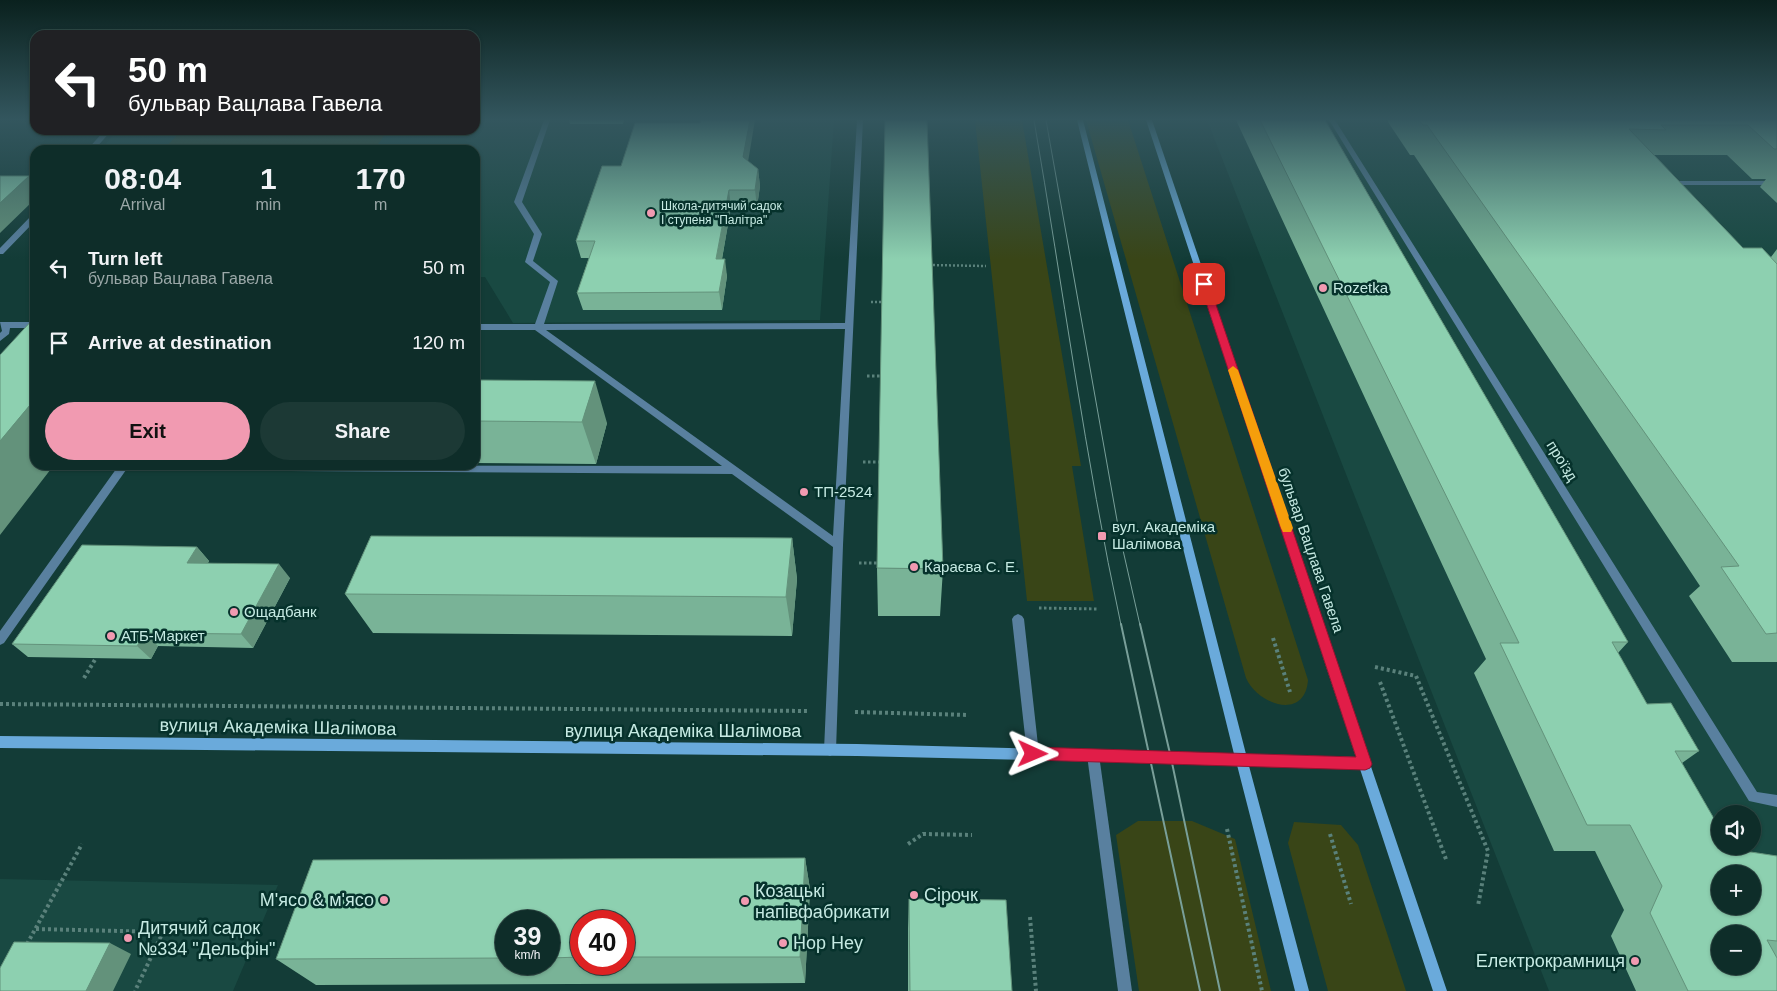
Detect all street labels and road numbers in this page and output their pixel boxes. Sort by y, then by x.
street label: проїзд [1543,437,1581,484]
street label: бульвар Вацлава Гавела [1275,465,1348,635]
street label: вулиця Академіка Шалімова [160,715,397,739]
street label: вулиця Академіка Шалімова [565,721,802,741]

